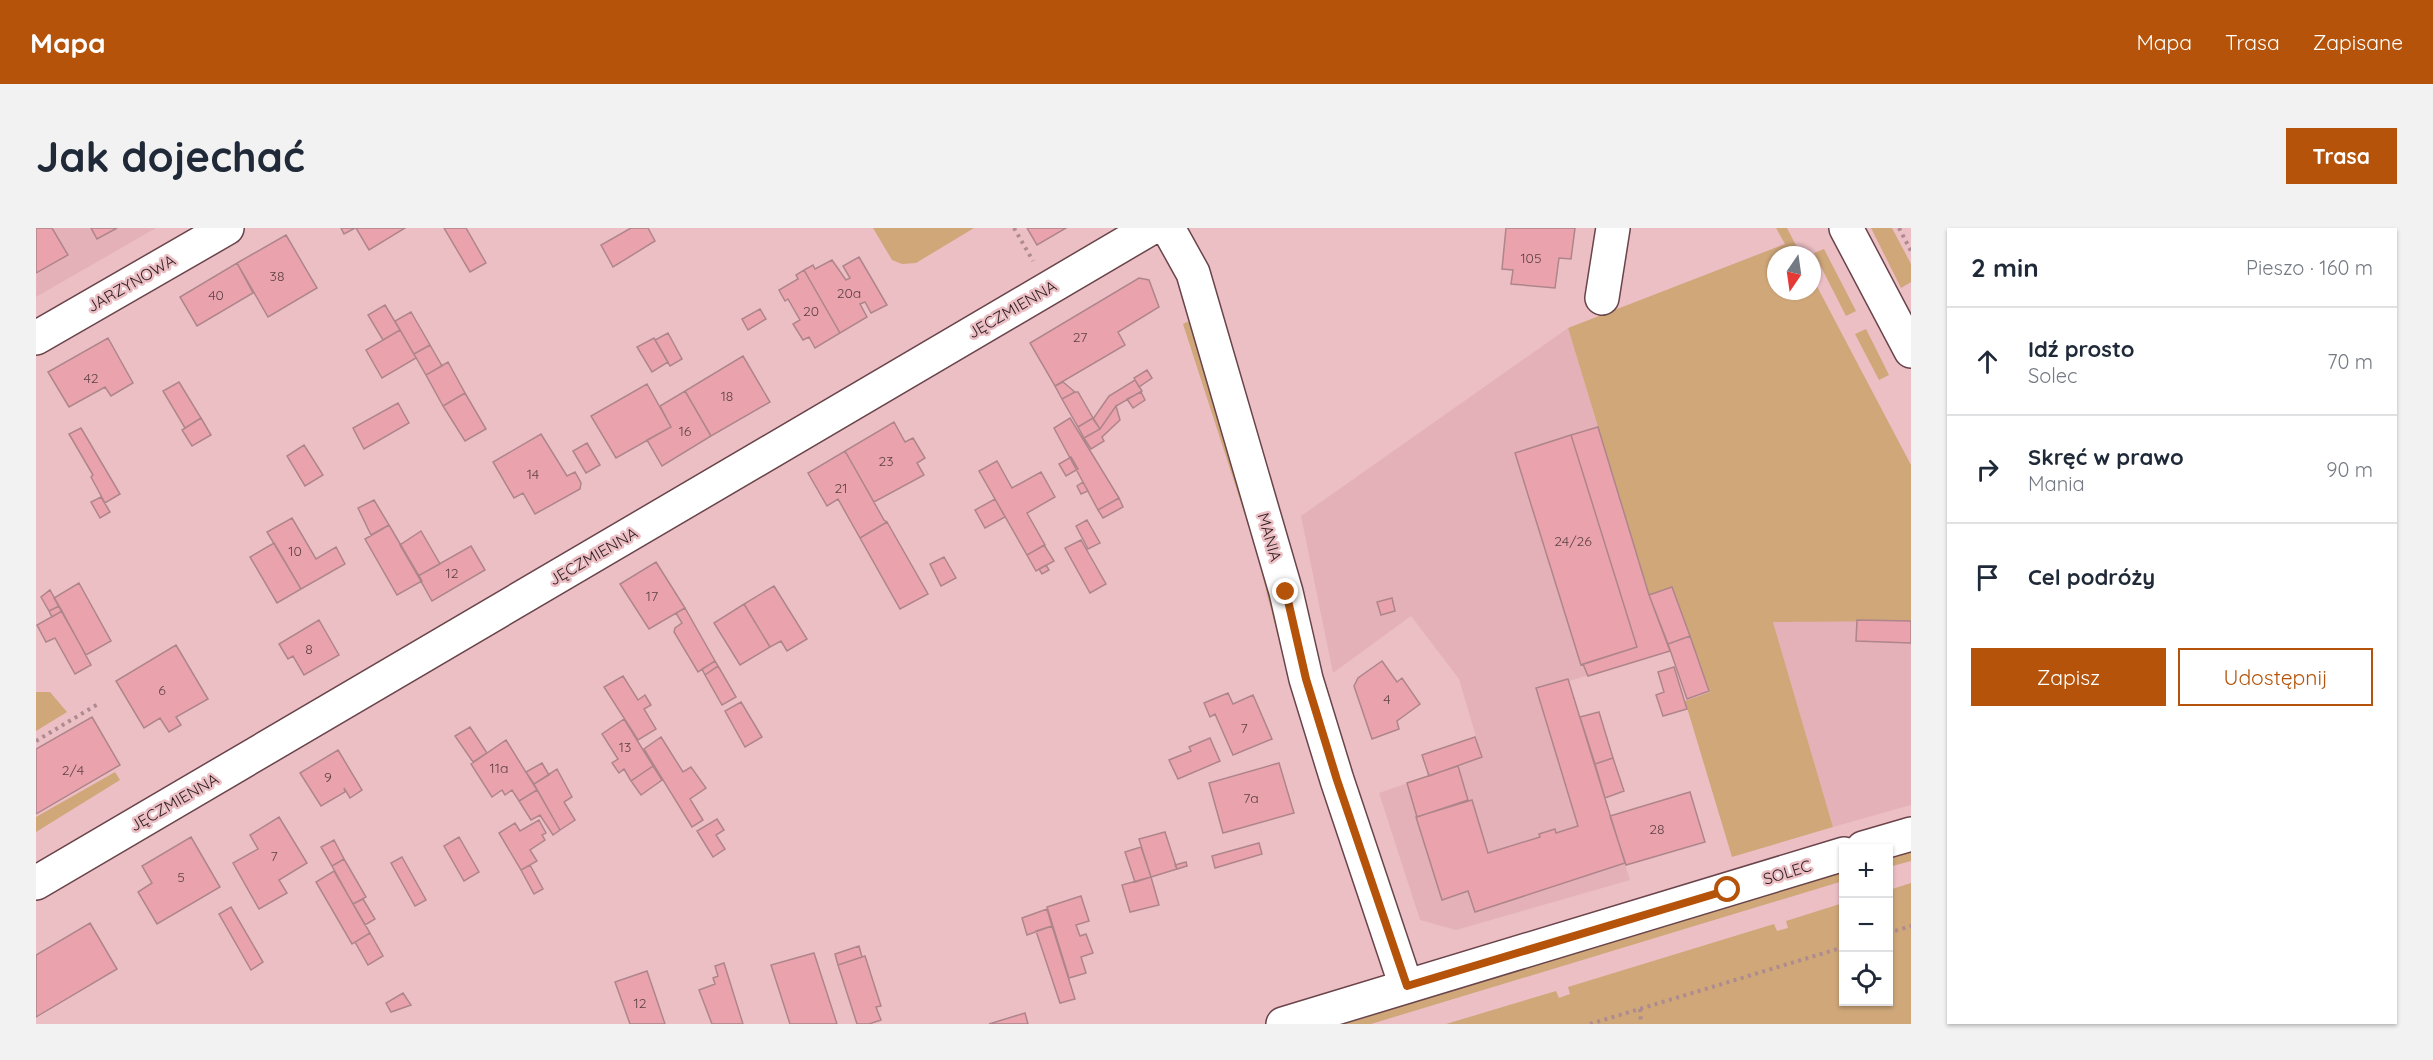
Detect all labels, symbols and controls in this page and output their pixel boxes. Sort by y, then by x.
text: Mapa [30,25,106,60]
text: Mapa [2137,29,2192,55]
text: Trasa [2225,29,2280,55]
text: Zapisane [2313,29,2403,55]
button: Trasa [2286,128,2397,184]
text: Jak dojechać [36,130,305,183]
north arrow [1767,246,1821,300]
house number: 105 [1520,249,1542,267]
street label: JARZYNOWA [83,250,179,316]
text: 2 min [1971,251,2039,284]
text: Pieszo · 160 m [2246,255,2373,280]
house number: 38 [270,267,284,285]
street label: JĘCZMIENNA [964,276,1060,342]
house number: 20a [837,284,861,302]
house number: 40 [208,286,224,304]
house number: 20 [803,302,819,320]
house number: 27 [1073,328,1087,346]
text: Idź prosto [2028,335,2135,363]
icon: ahead [1971,345,2004,378]
text: 70 m [2327,349,2373,374]
text: Solec [2028,363,2077,388]
house number: 42 [83,369,99,387]
house number: 18 [721,387,733,405]
house number: 16 [679,422,692,440]
text: Skręć w prawo [2028,443,2184,471]
house number: 23 [878,452,894,470]
icon: right [1971,453,2004,486]
text: 90 m [2326,457,2373,482]
house number: 14 [527,465,539,483]
text: Mania [2028,471,2085,496]
house number: 21 [835,479,847,497]
street label: MANIA [1254,510,1286,564]
street label: JĘCZMIENNA [545,523,641,589]
house number: 24/26 [1554,532,1592,550]
house number: 10 [288,542,302,560]
icon: arrive [1971,561,2004,594]
text: Cel podróży [2028,563,2155,591]
house number: 12 [446,564,459,582]
route end [1272,578,1298,604]
house number: 17 [646,587,658,605]
house number: 8 [305,640,313,658]
button: Zapisz [1971,648,2166,706]
button: Udostępnij [2178,648,2373,706]
house number: 6 [158,681,166,699]
house number: 4 [1383,690,1391,708]
house number: 7 [1240,719,1248,737]
house number: 13 [619,738,631,756]
house number: 11a [490,759,508,777]
house number: 2/4 [62,761,84,779]
house number: 9 [324,768,332,786]
street label: JĘCZMIENNA [126,769,222,835]
house number: 7a [1243,789,1259,807]
house number: 28 [1649,820,1665,838]
map controls [1839,844,1893,1006]
button: + [1839,844,1893,898]
house number: 7 [270,847,278,865]
street label: SOLEC [1761,855,1813,889]
house number: 5 [177,868,185,886]
route start [1714,876,1740,902]
button: − [1839,898,1893,952]
button: locate [1839,952,1893,1006]
house number: 12 [634,994,647,1012]

